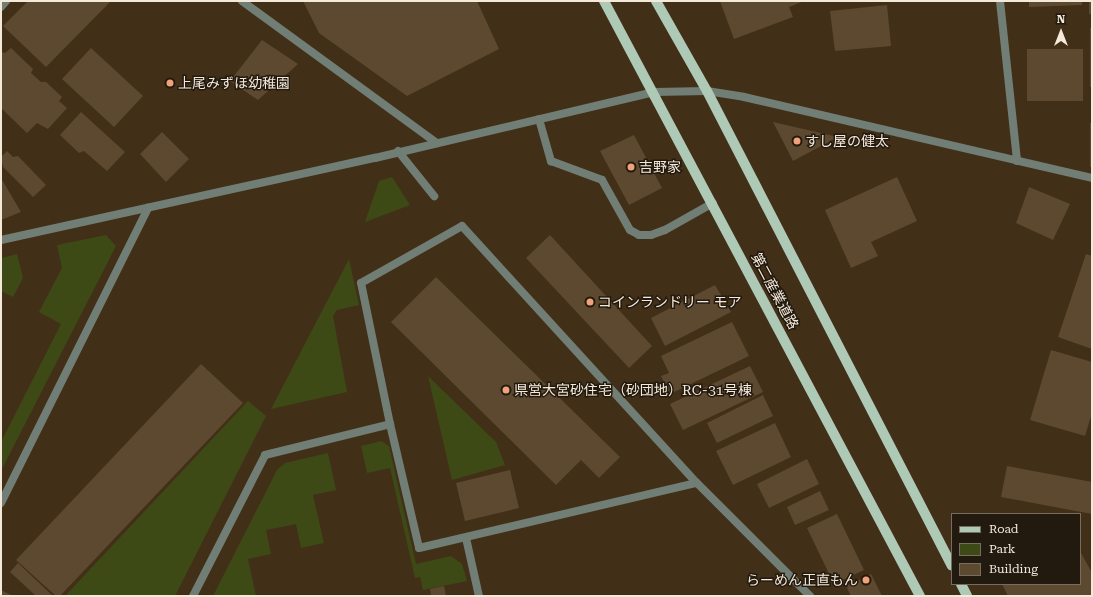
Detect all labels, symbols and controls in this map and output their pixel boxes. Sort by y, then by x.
north arrow [1041,12,1081,52]
text: N [1057,13,1065,26]
place label: 上尾みずほ幼稚園 [178,75,290,91]
marker: 上尾みずほ幼稚園 [165,78,175,88]
place label: すし屋の健太 [805,133,889,149]
marker: すし屋の健太 [792,136,802,146]
place label: 吉野家 [639,159,681,175]
marker: 吉野家 [626,162,636,172]
street label: 第二産業道路 [748,250,802,332]
place label: コインランドリー モア [598,294,742,310]
marker: コインランドリー モア [585,297,595,307]
place label: 県営大宮砂住宅（砂団地）RC-31号棟 [514,382,752,398]
marker: 県営大宮砂住宅（砂団地）RC-31号棟 [501,385,511,395]
legend [951,513,1081,585]
text: Road [989,522,1018,536]
text: Park [989,542,1015,556]
text: Building [989,562,1038,576]
place label: らーめん正直もん [746,572,858,588]
marker: らーめん正直もん [861,575,871,585]

